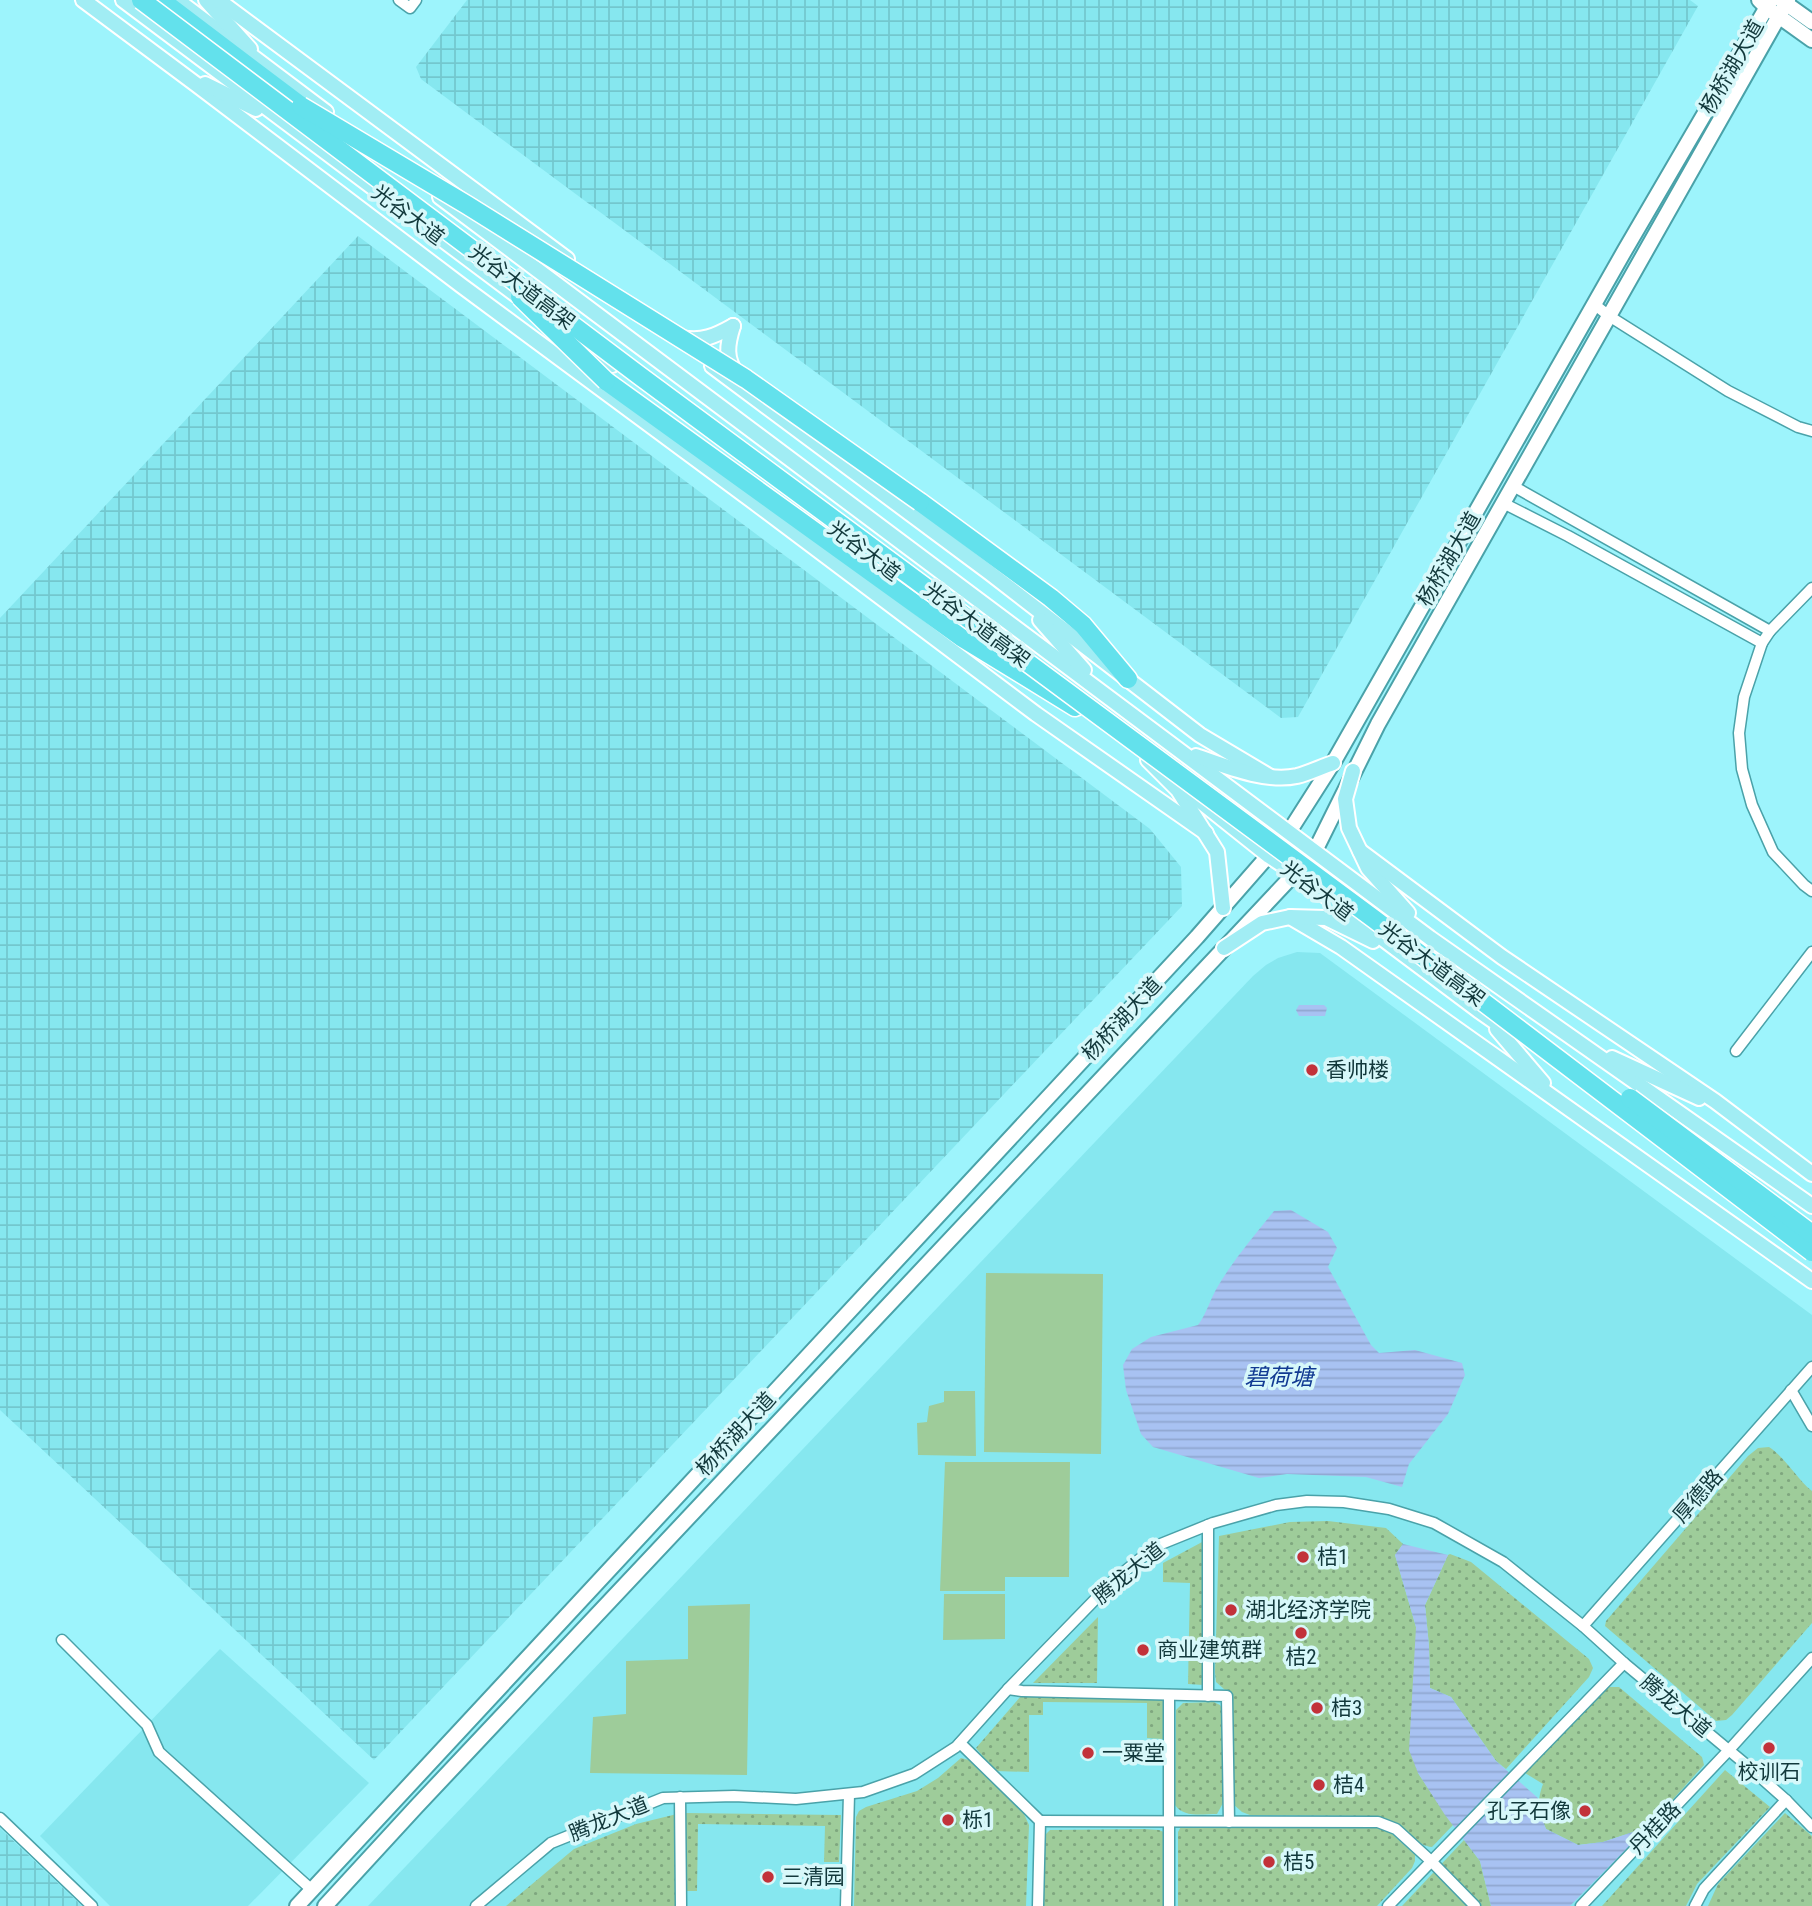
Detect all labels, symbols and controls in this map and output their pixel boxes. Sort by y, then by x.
street label: 杨桥湖大道 [1695,16,1769,118]
street label: 光谷大道 [367,180,449,250]
street label: 光谷大道高架 [464,240,580,334]
street label: 杨桥湖大道 [1412,508,1486,610]
street label: 光谷大道 [823,516,905,586]
street label: 光谷大道高架 [919,578,1035,672]
street label: 光谷大道 [1276,856,1358,926]
street label: 光谷大道高架 [1374,917,1490,1011]
street label: 杨桥湖大道 [1077,972,1167,1066]
place label: 香帅楼 [1326,1058,1389,1082]
marker: 香帅楼 [1304,1062,1320,1078]
water label: 碧荷塘 [1245,1364,1318,1391]
street label: 杨桥湖大道 [691,1387,781,1481]
street label: 厚德路 [1668,1464,1728,1528]
street label: 腾龙大道 [1089,1537,1169,1609]
place label: 桔1 [1317,1545,1348,1569]
marker: 桔1 [1295,1549,1311,1565]
place label: 湖北经济学院 [1245,1598,1371,1622]
marker: 湖北经济学院 [1223,1602,1239,1618]
marker: 桔2 [1293,1625,1309,1641]
place label: 商业建筑群 [1157,1638,1262,1662]
marker: 商业建筑群 [1135,1642,1151,1658]
place label: 桔2 [1285,1645,1317,1669]
street label: 腾龙大道 [1636,1670,1716,1742]
place label: 桔3 [1331,1696,1362,1720]
marker: 桔3 [1309,1700,1325,1716]
marker: 校训石 [1761,1740,1777,1756]
place label: 一粟堂 [1102,1741,1165,1765]
marker: 一粟堂 [1080,1745,1096,1761]
place label: 校训石 [1738,1760,1801,1784]
place label: 桔4 [1333,1773,1364,1797]
marker: 桔4 [1311,1777,1327,1793]
street label: 腾龙大道 [566,1792,652,1846]
street label: 丹桂路 [1624,1797,1686,1859]
place label: 孔子石像 [1487,1799,1571,1823]
marker: 孔子石像 [1577,1803,1593,1819]
place label: 栎1 [962,1808,993,1832]
marker: 栎1 [940,1812,956,1828]
place label: 桔5 [1283,1850,1314,1874]
marker: 桔5 [1261,1854,1277,1870]
place label: 三清园 [782,1865,845,1889]
marker: 三清园 [760,1869,776,1885]

